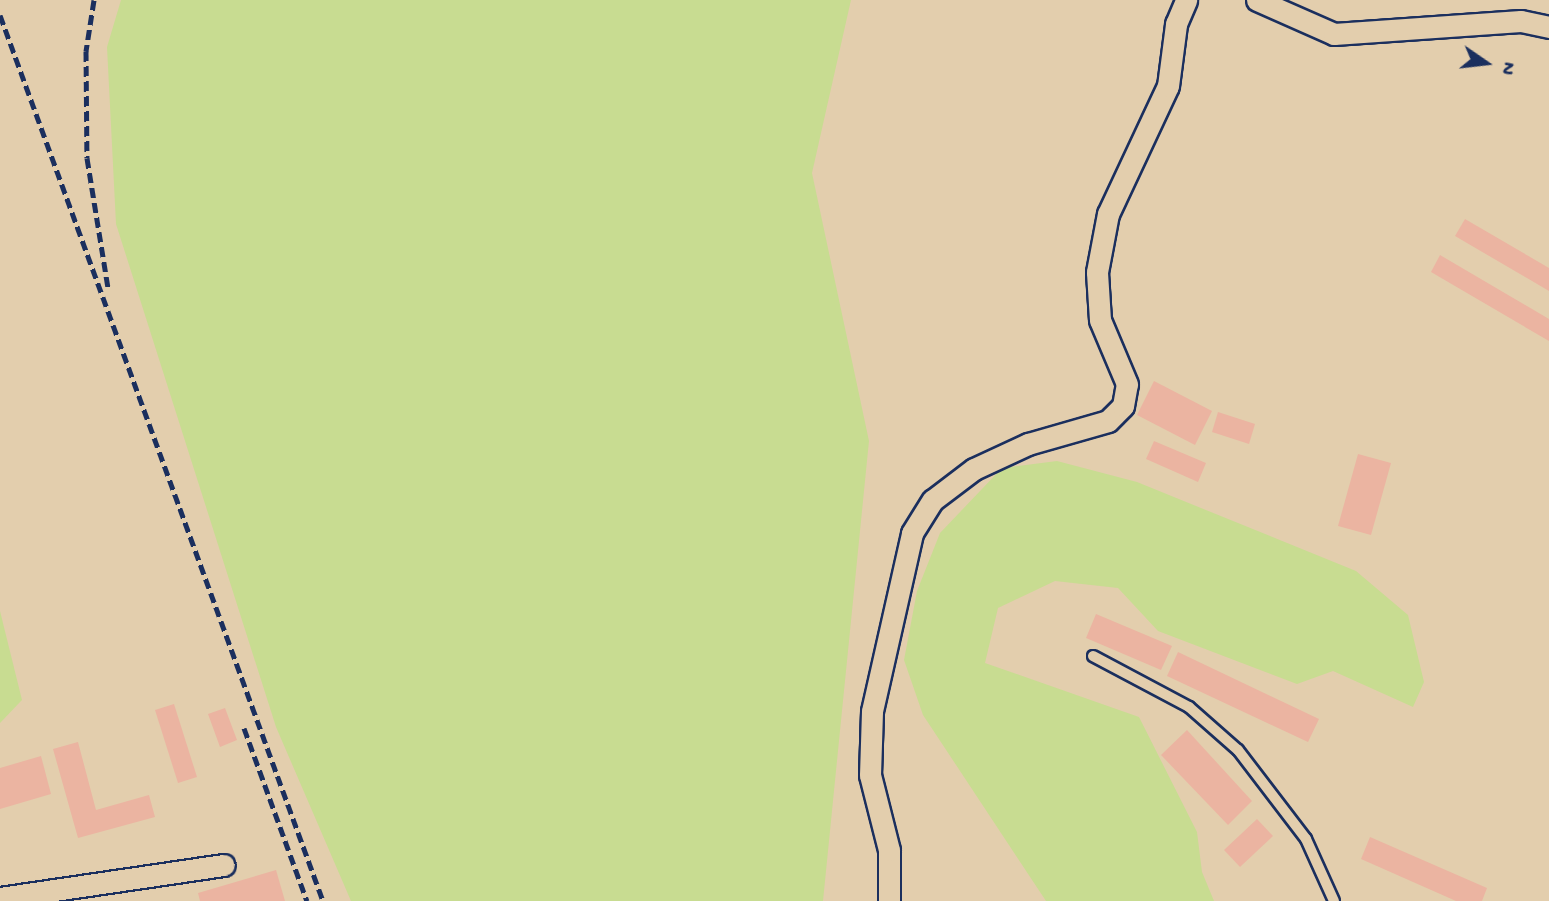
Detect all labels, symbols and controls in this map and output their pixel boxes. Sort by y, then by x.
north arrow [1451,28,1521,98]
text: N [1494,59,1520,77]

